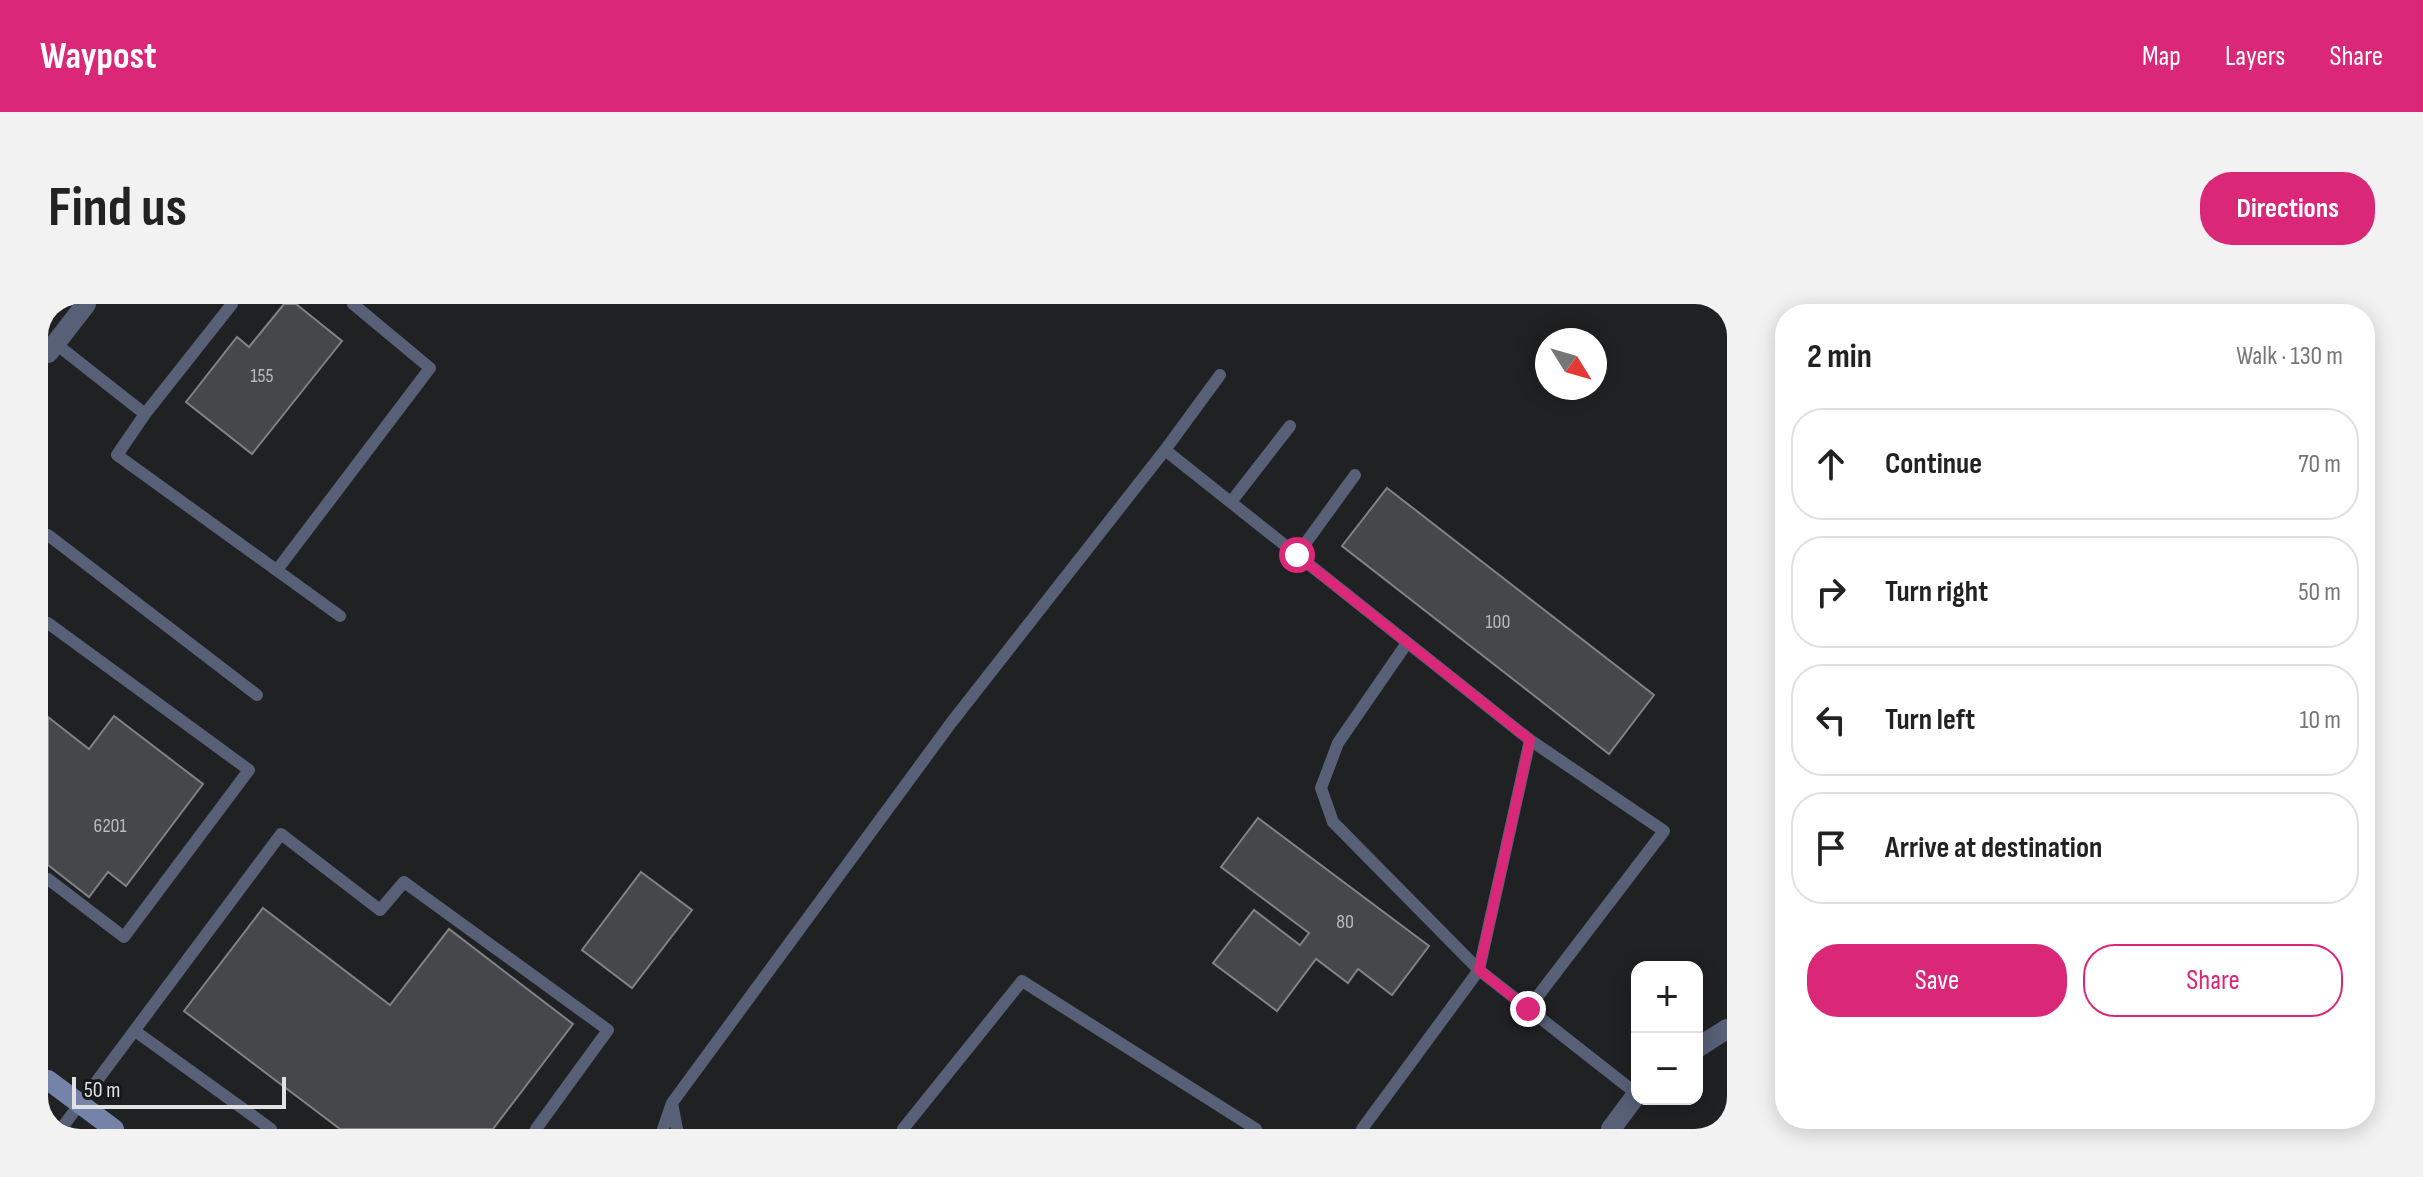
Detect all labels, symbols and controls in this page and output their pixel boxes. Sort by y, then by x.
text: Waypost [40,34,157,79]
text: Map [2142,40,2181,73]
text: Layers [2225,40,2285,73]
text: Share [2329,40,2383,73]
button: Directions [2200,172,2375,245]
text: Find us [48,175,187,242]
north arrow [1535,328,1607,400]
text: 2 min [1807,336,1872,377]
text: Walk · 130 m [2236,341,2343,372]
house number: 155 [250,364,274,388]
icon: ahead [1809,442,1853,486]
text: Continue [1885,446,1982,482]
text: 70 m [2298,449,2341,480]
route start [1279,537,1315,573]
icon: right [1809,570,1853,614]
text: Turn right [1885,574,1988,610]
text: 50 m [2298,577,2341,608]
house number: 100 [1486,610,1510,634]
icon: left [1809,698,1853,742]
text: Turn left [1885,702,1975,738]
text: 10 m [2299,705,2341,736]
house number: 6201 [93,814,127,838]
icon: arrive [1809,826,1853,870]
text: Arrive at destination [1885,830,2102,866]
house number: 80 [1336,910,1354,934]
button: Save [1807,944,2067,1017]
button: Share [2083,944,2343,1017]
map controls [1631,961,1703,1105]
button: + [1631,961,1703,1033]
route end [1510,991,1546,1027]
button: − [1631,1033,1703,1105]
scale bar [72,1073,286,1109]
text: 50 m [84,1077,120,1104]

